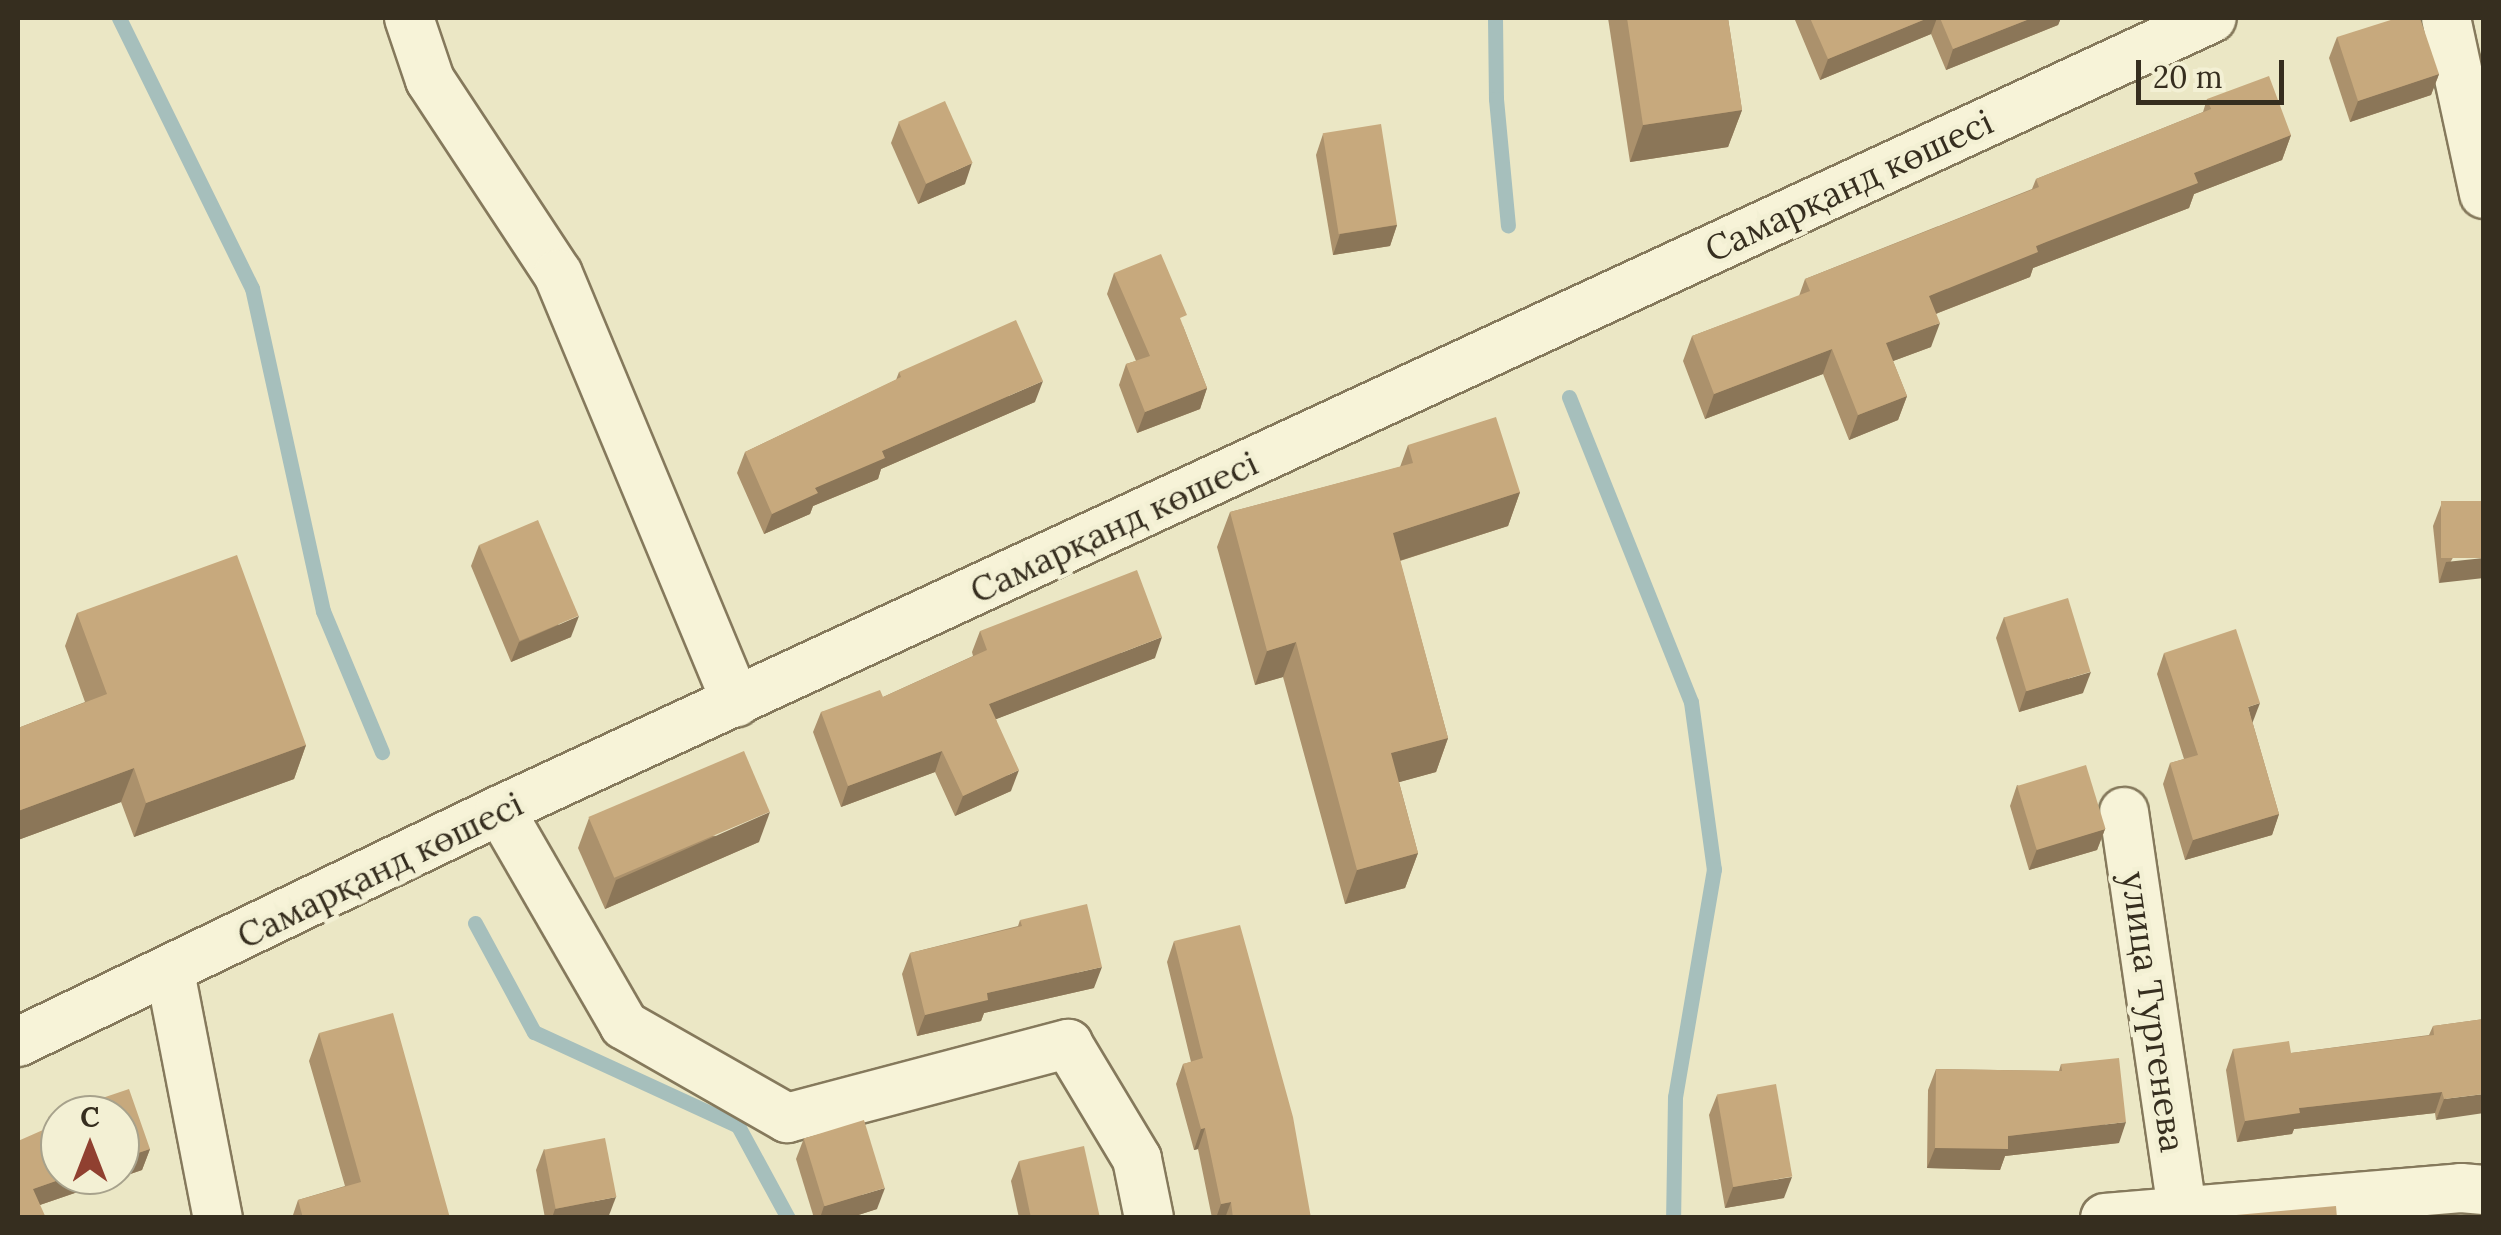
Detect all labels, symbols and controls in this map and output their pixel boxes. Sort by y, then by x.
scale bar [2141,40,2288,102]
text: 20 m [2153,58,2222,96]
street label: Самарқанд көшесі [1699,101,1999,271]
street label: Самарқанд көшесі [964,442,1264,612]
street label: Самарқанд көшесі [230,783,530,957]
street label: улица Тургенева [2113,869,2193,1155]
north arrow [40,1095,140,1195]
text: С [80,1099,100,1135]

